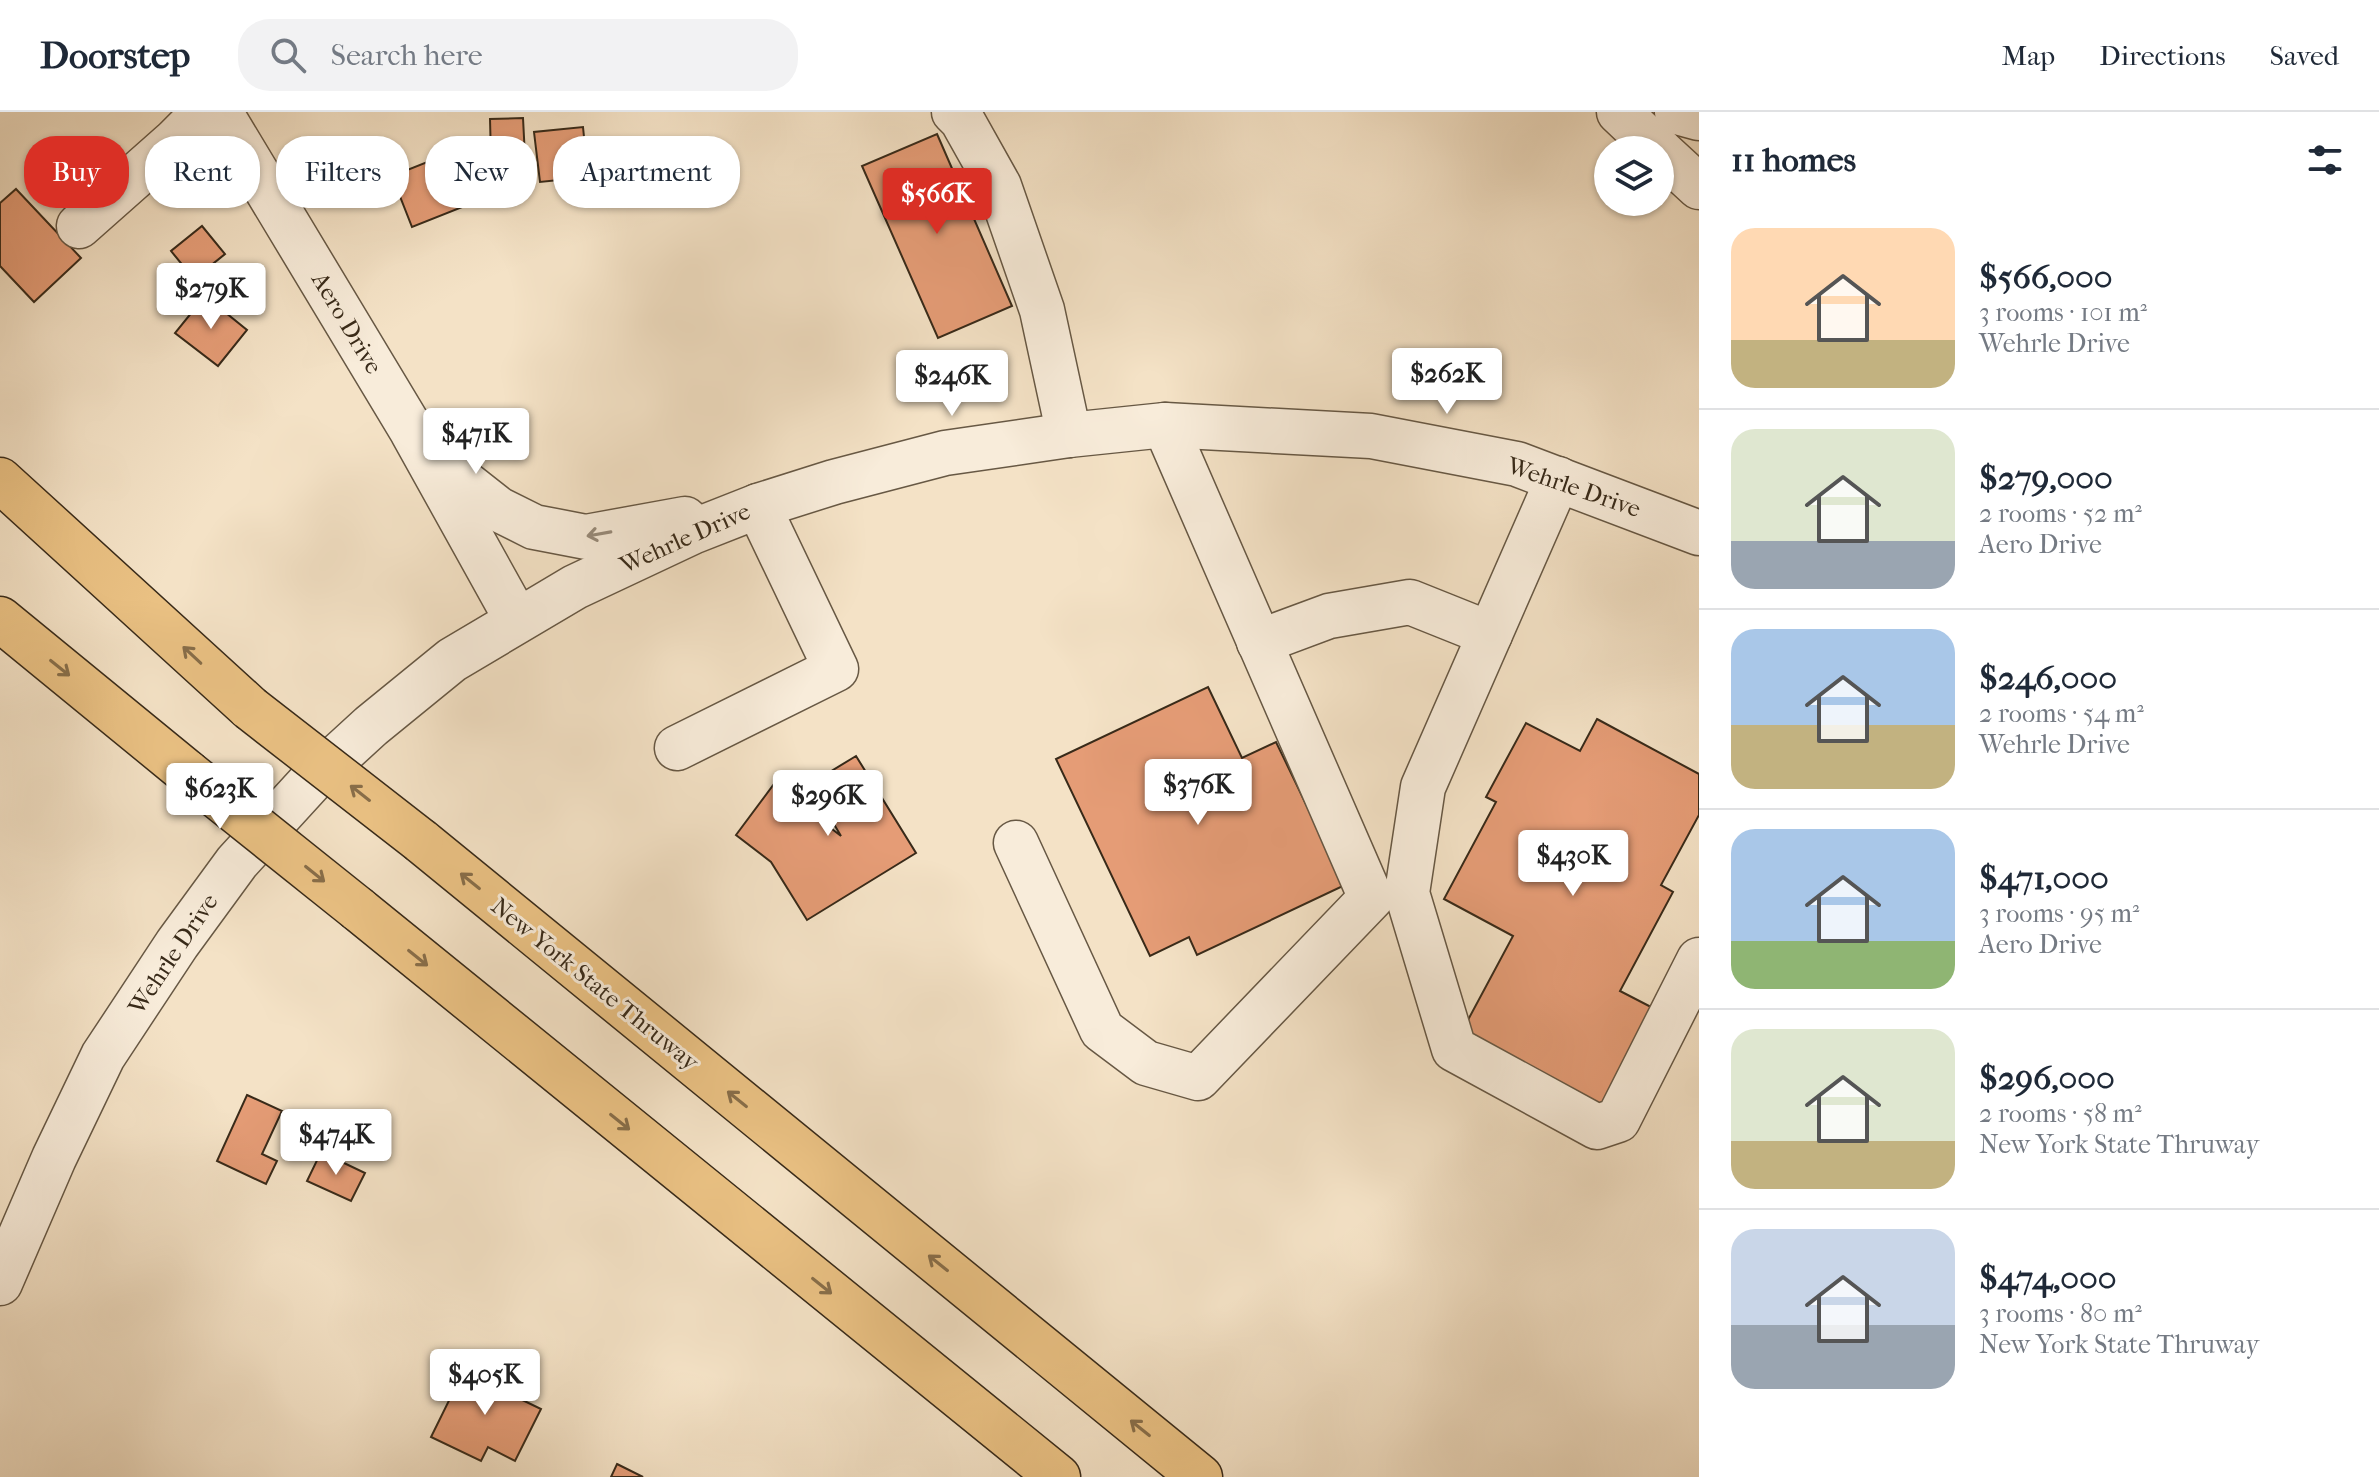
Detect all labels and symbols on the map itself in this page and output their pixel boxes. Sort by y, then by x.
pin: $566K [881,168,993,236]
pin: $279K [155,263,267,331]
street label: Aero Drive [305,266,388,379]
pin: $262K [1391,348,1503,416]
pin: $246K [896,350,1008,418]
pin: $471K [420,408,532,476]
street label: Wehrle Drive [1503,451,1645,523]
street label: Wehrle Drive [615,497,754,580]
one-way arrow [587,528,612,543]
one-way arrow [183,647,203,665]
one-way arrow [50,659,71,677]
pin: $376K [1142,759,1254,827]
pin: $623K [164,763,276,831]
pin: $296K [772,770,884,838]
one-way arrow [349,785,371,802]
pin: $430K [1517,830,1629,898]
one-way arrow [304,866,325,883]
one-way arrow [460,873,481,890]
street label: Wehrle Drive [122,888,224,1020]
street label: New York State Thruway [486,892,705,1077]
one-way arrow [408,949,428,967]
one-way arrow [727,1090,748,1108]
pin: $474K [280,1109,392,1177]
one-way arrow [609,1113,630,1131]
one-way arrow [928,1254,949,1272]
one-way arrow [811,1277,832,1294]
pin: $405K [429,1349,541,1417]
one-way arrow [1130,1419,1150,1437]

